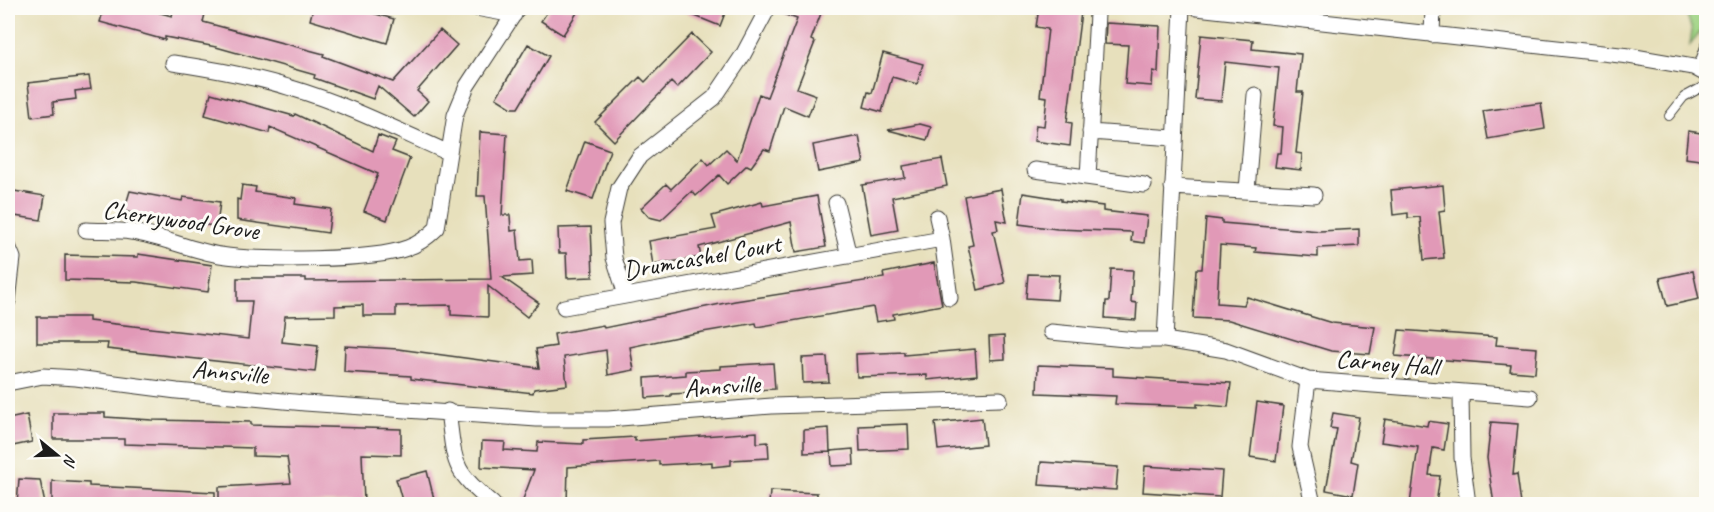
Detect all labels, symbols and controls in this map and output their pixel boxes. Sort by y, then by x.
street label: Cherrywood Grove [101,193,263,247]
street label: Drumcashel Court [621,227,786,287]
street label: Carney Hall [1335,342,1444,384]
street label: Annsville [191,352,271,392]
street label: Annsville [683,367,763,405]
north arrow [27,425,87,485]
text: N [58,452,81,470]

